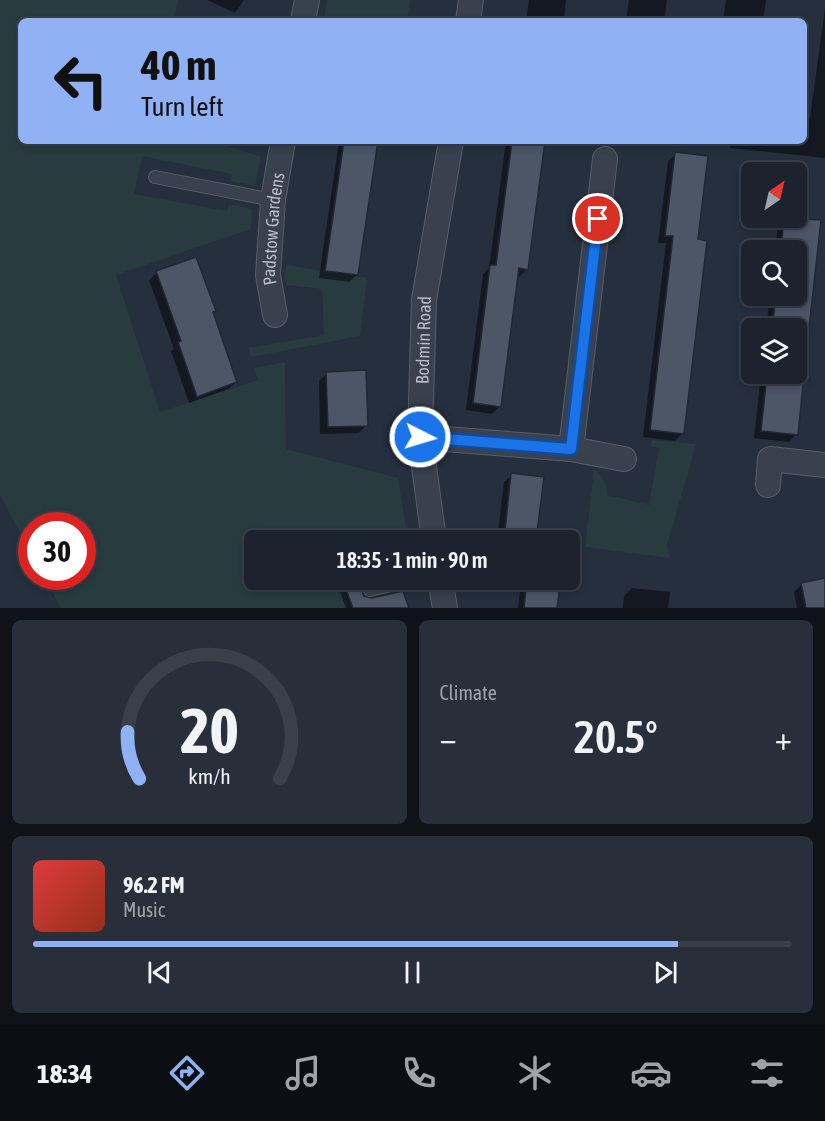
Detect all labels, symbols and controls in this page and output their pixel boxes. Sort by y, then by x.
text: 40 m [141,41,216,89]
icon: left [42,42,120,120]
text: Turn left [141,91,224,122]
north arrow [741,162,807,228]
map controls [741,162,807,384]
street label: Padstow Gardens [257,171,288,287]
pin [572,193,623,244]
icon: arrive [581,202,614,235]
button: search [741,240,807,306]
street label: Bodmin Road [411,296,435,384]
button: layers [741,318,807,384]
position arrow [388,405,452,469]
speed limit sign: 30 [18,512,96,590]
text: 18:35 · 1 min · 90 m [336,547,488,573]
text: Climate [440,681,497,704]
text: 20 [180,695,239,766]
text: 20.5° [574,711,658,763]
text: − [440,719,457,757]
text: + [775,719,792,757]
text: km/h [188,764,231,789]
text: 96.2 FM [123,872,185,898]
text: Music [123,898,165,921]
icon: previous [143,956,176,989]
icon: pause [396,956,429,989]
icon: next [649,956,682,989]
icon: directions [166,1052,208,1094]
icon: music [282,1052,324,1094]
icon: phone [398,1052,440,1094]
icon: climate [514,1052,556,1094]
icon: car [630,1052,672,1094]
icon: filters [746,1052,788,1094]
text: 18:34 [37,1058,93,1089]

